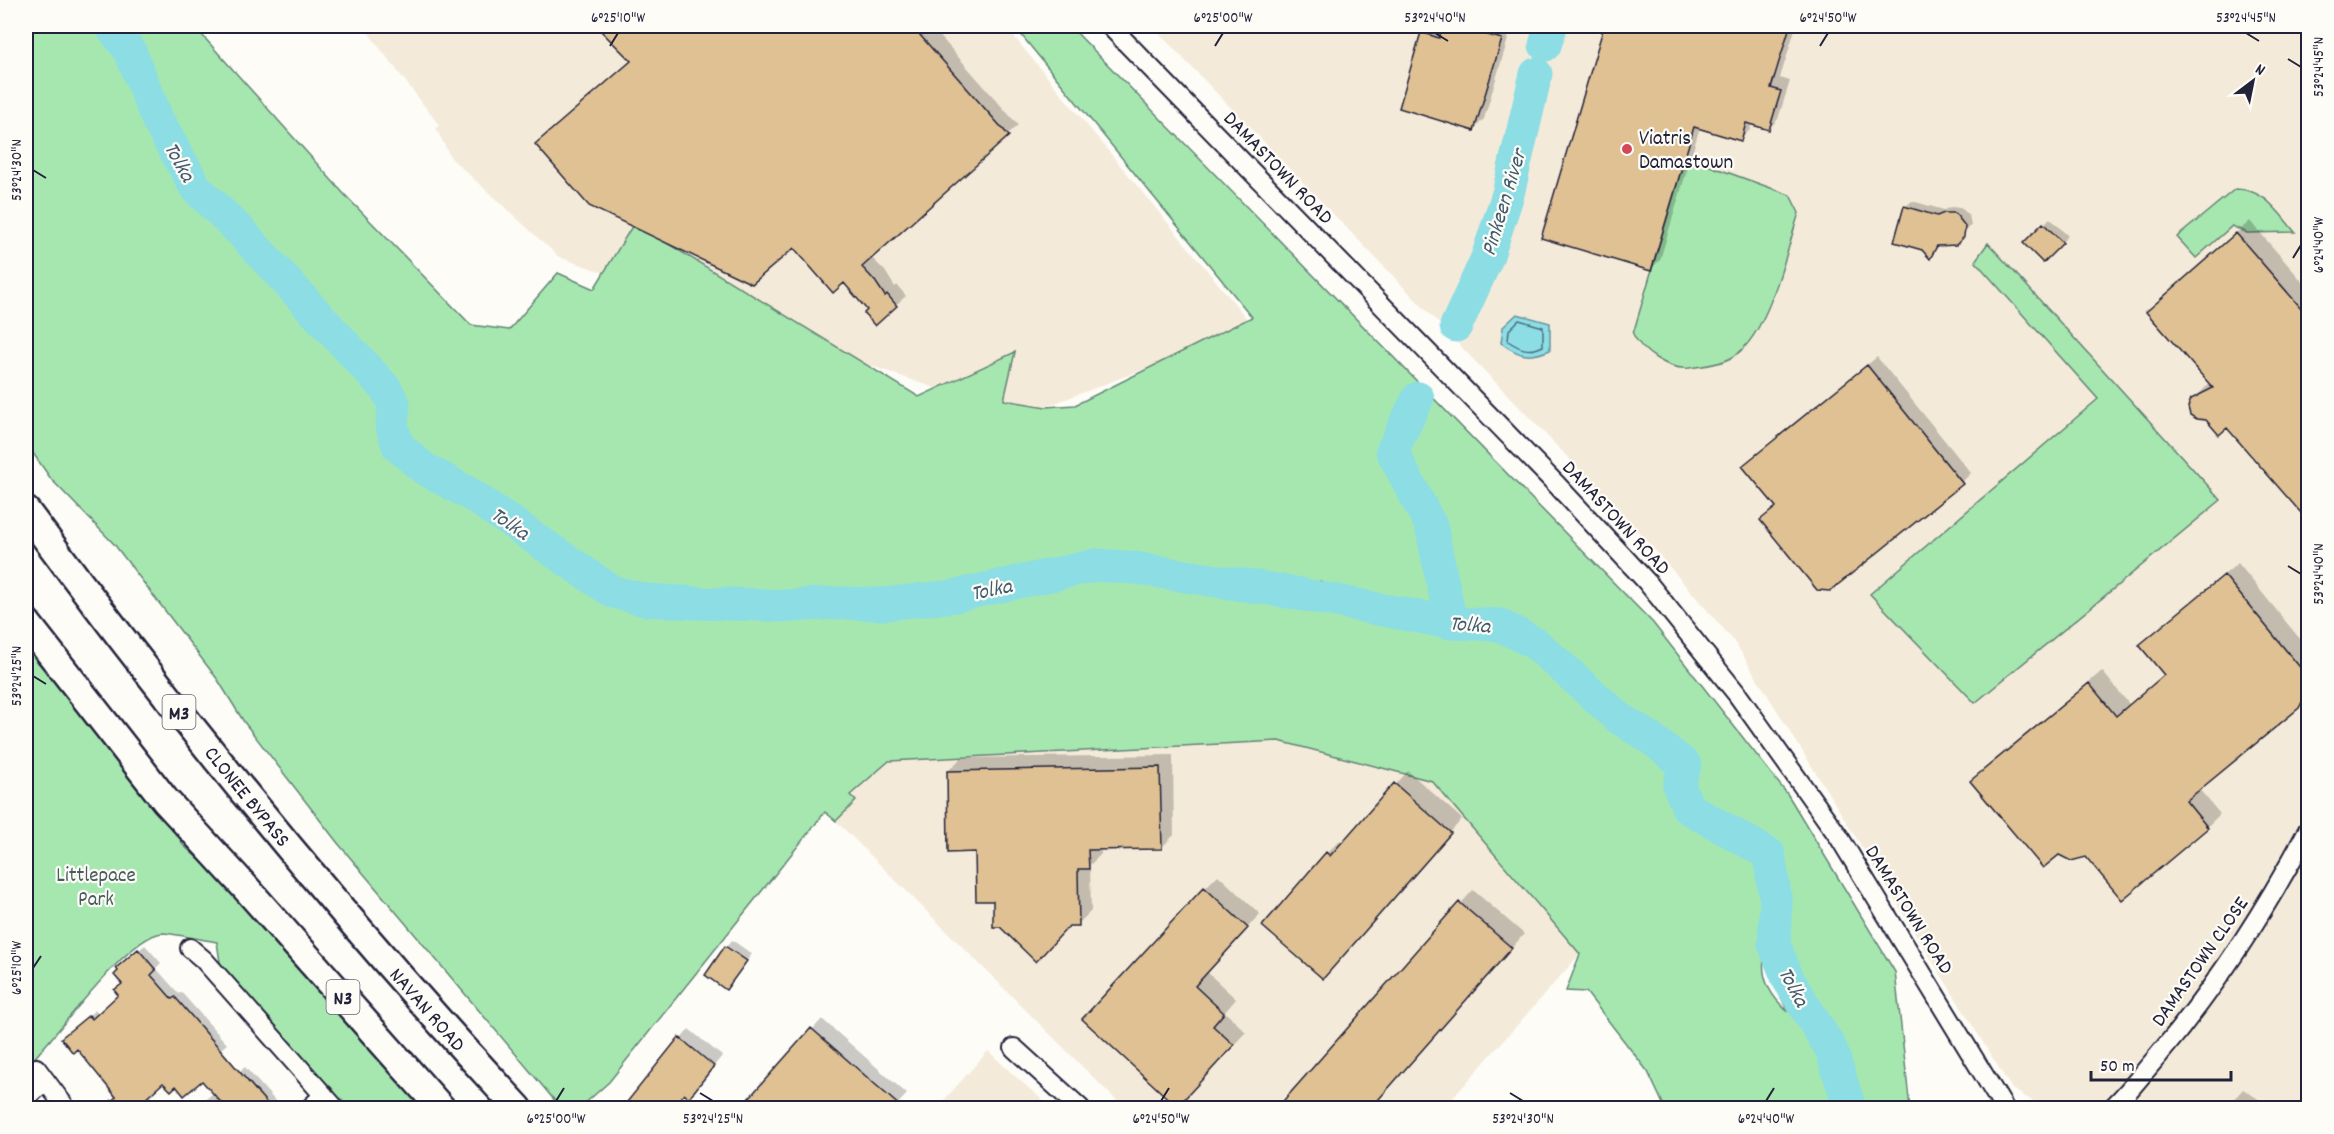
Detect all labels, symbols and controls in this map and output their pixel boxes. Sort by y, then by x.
text: 6°25'10"W [591,8,645,30]
text: 6°25'00"W [1194,8,1253,30]
text: 53°24'40"N [1404,8,1466,30]
text: 6°24'50"W [1800,8,1857,30]
text: 53°24'45"N [2216,8,2276,30]
text: 53°24'45"N [2309,37,2331,97]
north arrow [2223,51,2283,111]
text: N [2250,59,2269,82]
street label: DAMASTOWN ROAD [1215,106,1339,233]
place label: Viatris Damastown [1639,125,1733,179]
water label: Tolka [154,137,202,190]
text: 53°24'30"N [7,139,29,201]
marker: Viatris Damastown [1620,142,1634,156]
water label: Pinkeen River [1475,143,1537,260]
text: 6°24'40"W [2309,216,2331,273]
street label: DAMASTOWN ROAD [1554,455,1676,583]
water label: Tolka [483,501,536,550]
text: 53°24'40"N [2309,543,2331,605]
water label: Tolka [968,572,1017,611]
water label: Tolka [1448,609,1493,644]
text: 53°24'25"N [7,646,29,706]
road number: M3 [162,695,195,729]
street label: CLONEE BYPASS [195,741,296,855]
street label: DAMASTOWN ROAD [1856,840,1959,981]
park label: Littlepace Park [56,862,136,916]
street label: DAMASTOWN CLOSE [2145,891,2258,1034]
text: 6°25'10"W [7,941,29,995]
street label: NAVAN ROAD [381,962,471,1060]
water label: Tolka [1769,962,1816,1015]
road number: N3 [326,980,360,1014]
scale bar [2091,1044,2230,1082]
text: 50 m [2100,1055,2135,1080]
text: 6°25'00"W [527,1109,586,1131]
text: 53°24'25"N [683,1109,743,1131]
text: 6°24'50"W [1133,1109,1190,1131]
text: 53°24'30"N [1492,1109,1554,1131]
text: 6°24'40"W [1738,1109,1795,1131]

